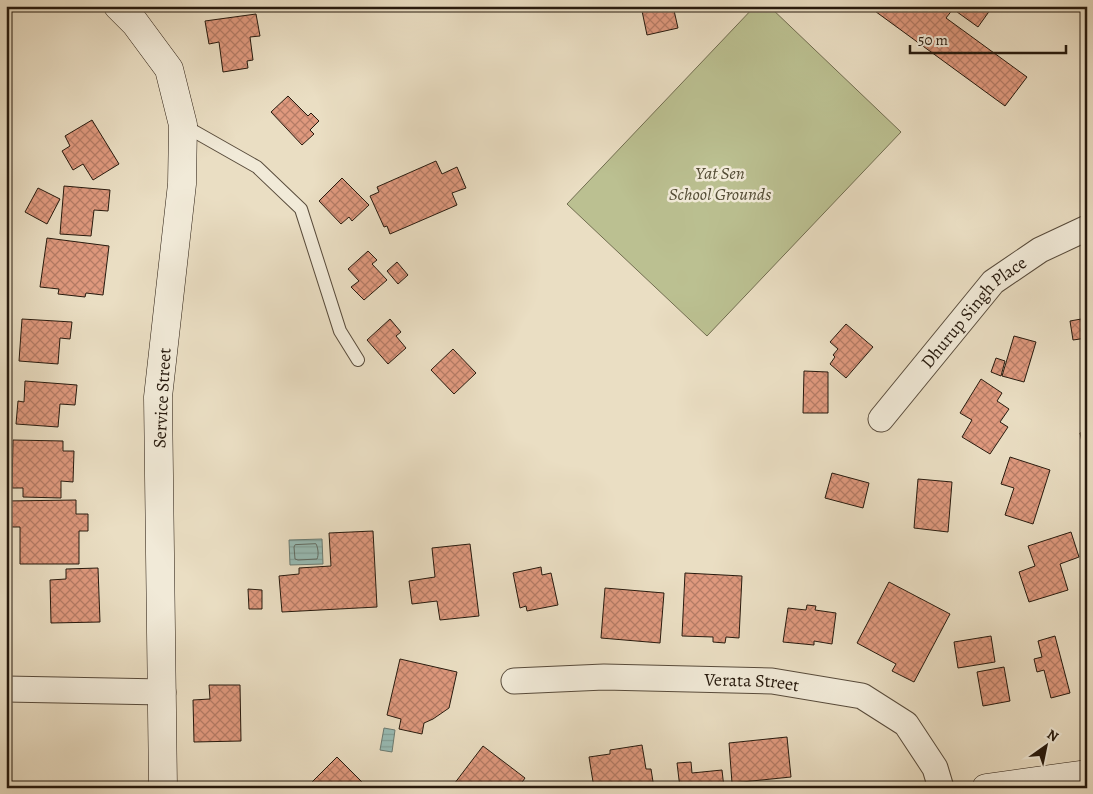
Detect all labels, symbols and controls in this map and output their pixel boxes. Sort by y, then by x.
scale bar [910,22,1067,54]
text: 50 m [918,30,948,50]
park label: Yat Sen School Grounds [669,161,771,206]
street label: Dhurup Singh Place [915,251,1031,373]
street label: Service Street [147,347,177,449]
street label: Verata Street [703,667,801,697]
north arrow [1020,722,1070,772]
text: N [1043,725,1062,746]

